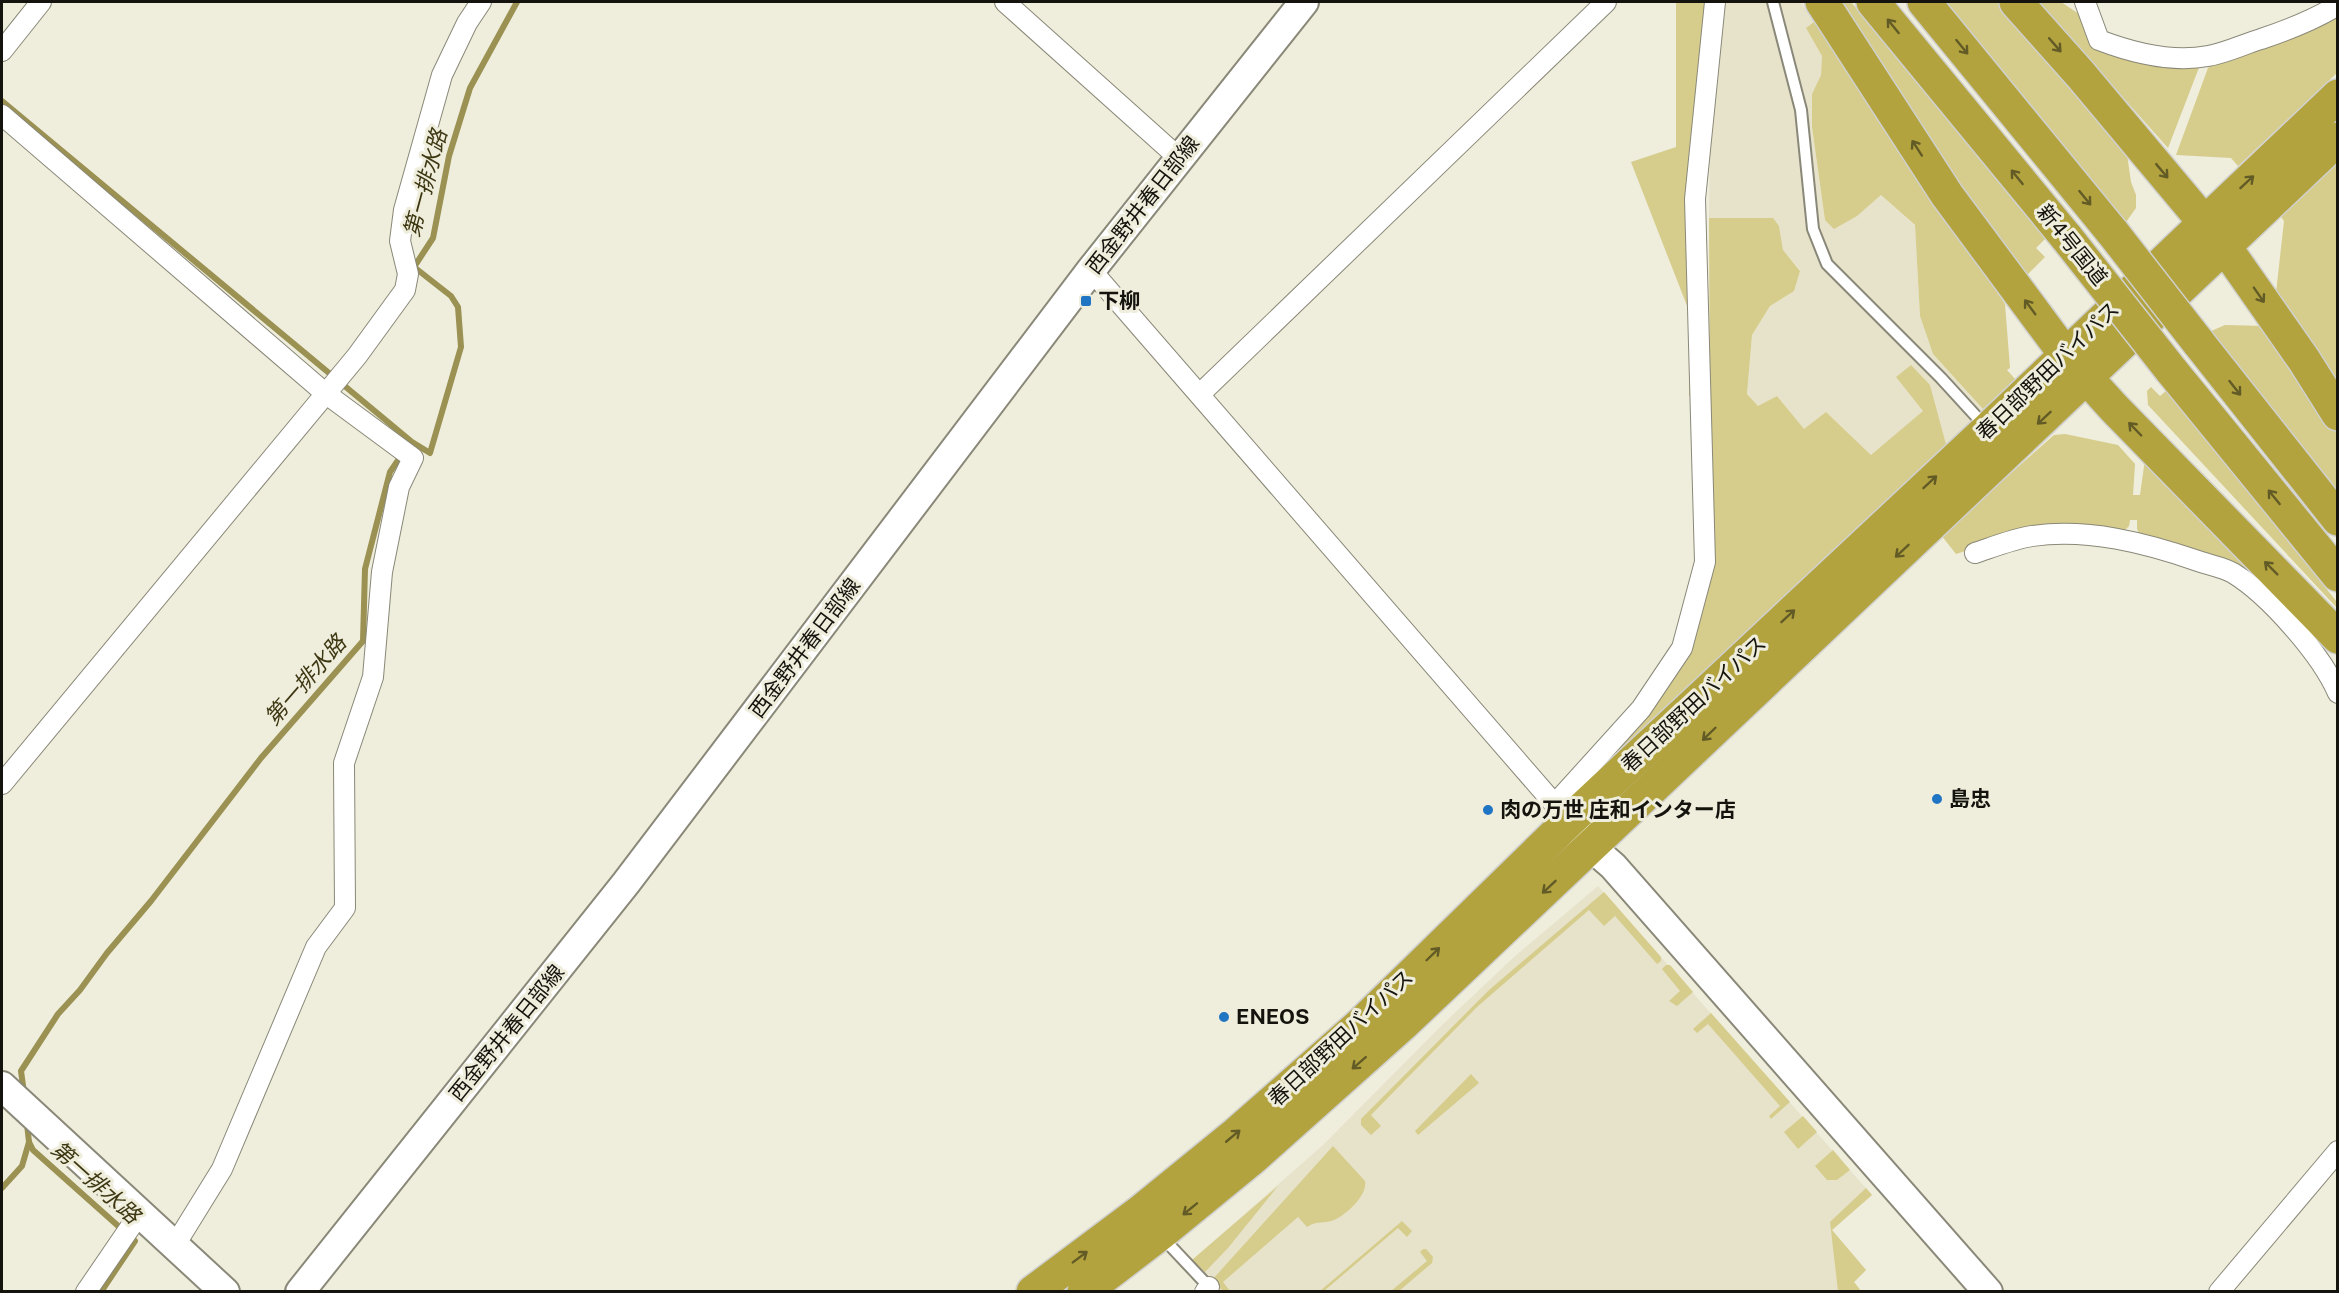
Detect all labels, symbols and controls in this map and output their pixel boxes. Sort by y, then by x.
one-way arrow [1887,18,1900,34]
one-way arrow [2048,37,2062,52]
one-way arrow [1955,38,1968,54]
water label: 第一排水路 [398,125,452,239]
street label: 西金野井春日部線 [1081,131,1204,279]
one-way arrow [1911,140,1923,157]
one-way arrow [2156,163,2169,179]
one-way arrow [2010,170,2024,185]
one-way arrow [2240,175,2255,189]
one-way arrow [2078,190,2091,206]
street label: 新4号国道 [2032,199,2113,290]
one-way arrow [2253,286,2265,302]
place label: 下柳 [1098,288,1140,313]
marker: 下柳 [1079,294,1093,308]
street label: 春日部野田バイパス [1971,296,2124,445]
one-way arrow [2024,300,2036,316]
one-way arrow [2228,379,2241,395]
one-way arrow [2036,410,2051,425]
one-way arrow [2127,421,2142,436]
one-way arrow [1923,475,1938,489]
one-way arrow [2268,489,2281,505]
one-way arrow [1894,544,1909,559]
one-way arrow [2263,561,2278,576]
street label: 西金野井春日部線 [744,573,865,722]
one-way arrow [1781,609,1796,623]
water label: 第一排水路 [259,628,352,730]
street label: 春日部野田バイパス [1616,630,1771,777]
one-way arrow [1702,727,1717,742]
place label: 島忠 [1949,786,1991,811]
marker: 島忠 [1930,792,1944,806]
place label: 肉の万世 庄和インター店 [1500,797,1736,822]
marker: 肉の万世 庄和インター店 [1481,803,1495,817]
one-way arrow [1541,880,1556,894]
one-way arrow [1425,946,1440,961]
street label: 西金野井春日部線 [444,960,569,1106]
street label: 春日部野田バイパス [1263,964,1418,1111]
place label: ENEOS [1236,1004,1310,1029]
marker: ENEOS [1217,1010,1231,1024]
one-way arrow [1352,1056,1367,1070]
one-way arrow [1225,1130,1241,1143]
water label: 第一排水路 [46,1136,147,1230]
one-way arrow [1183,1202,1198,1216]
one-way arrow [1072,1250,1088,1263]

